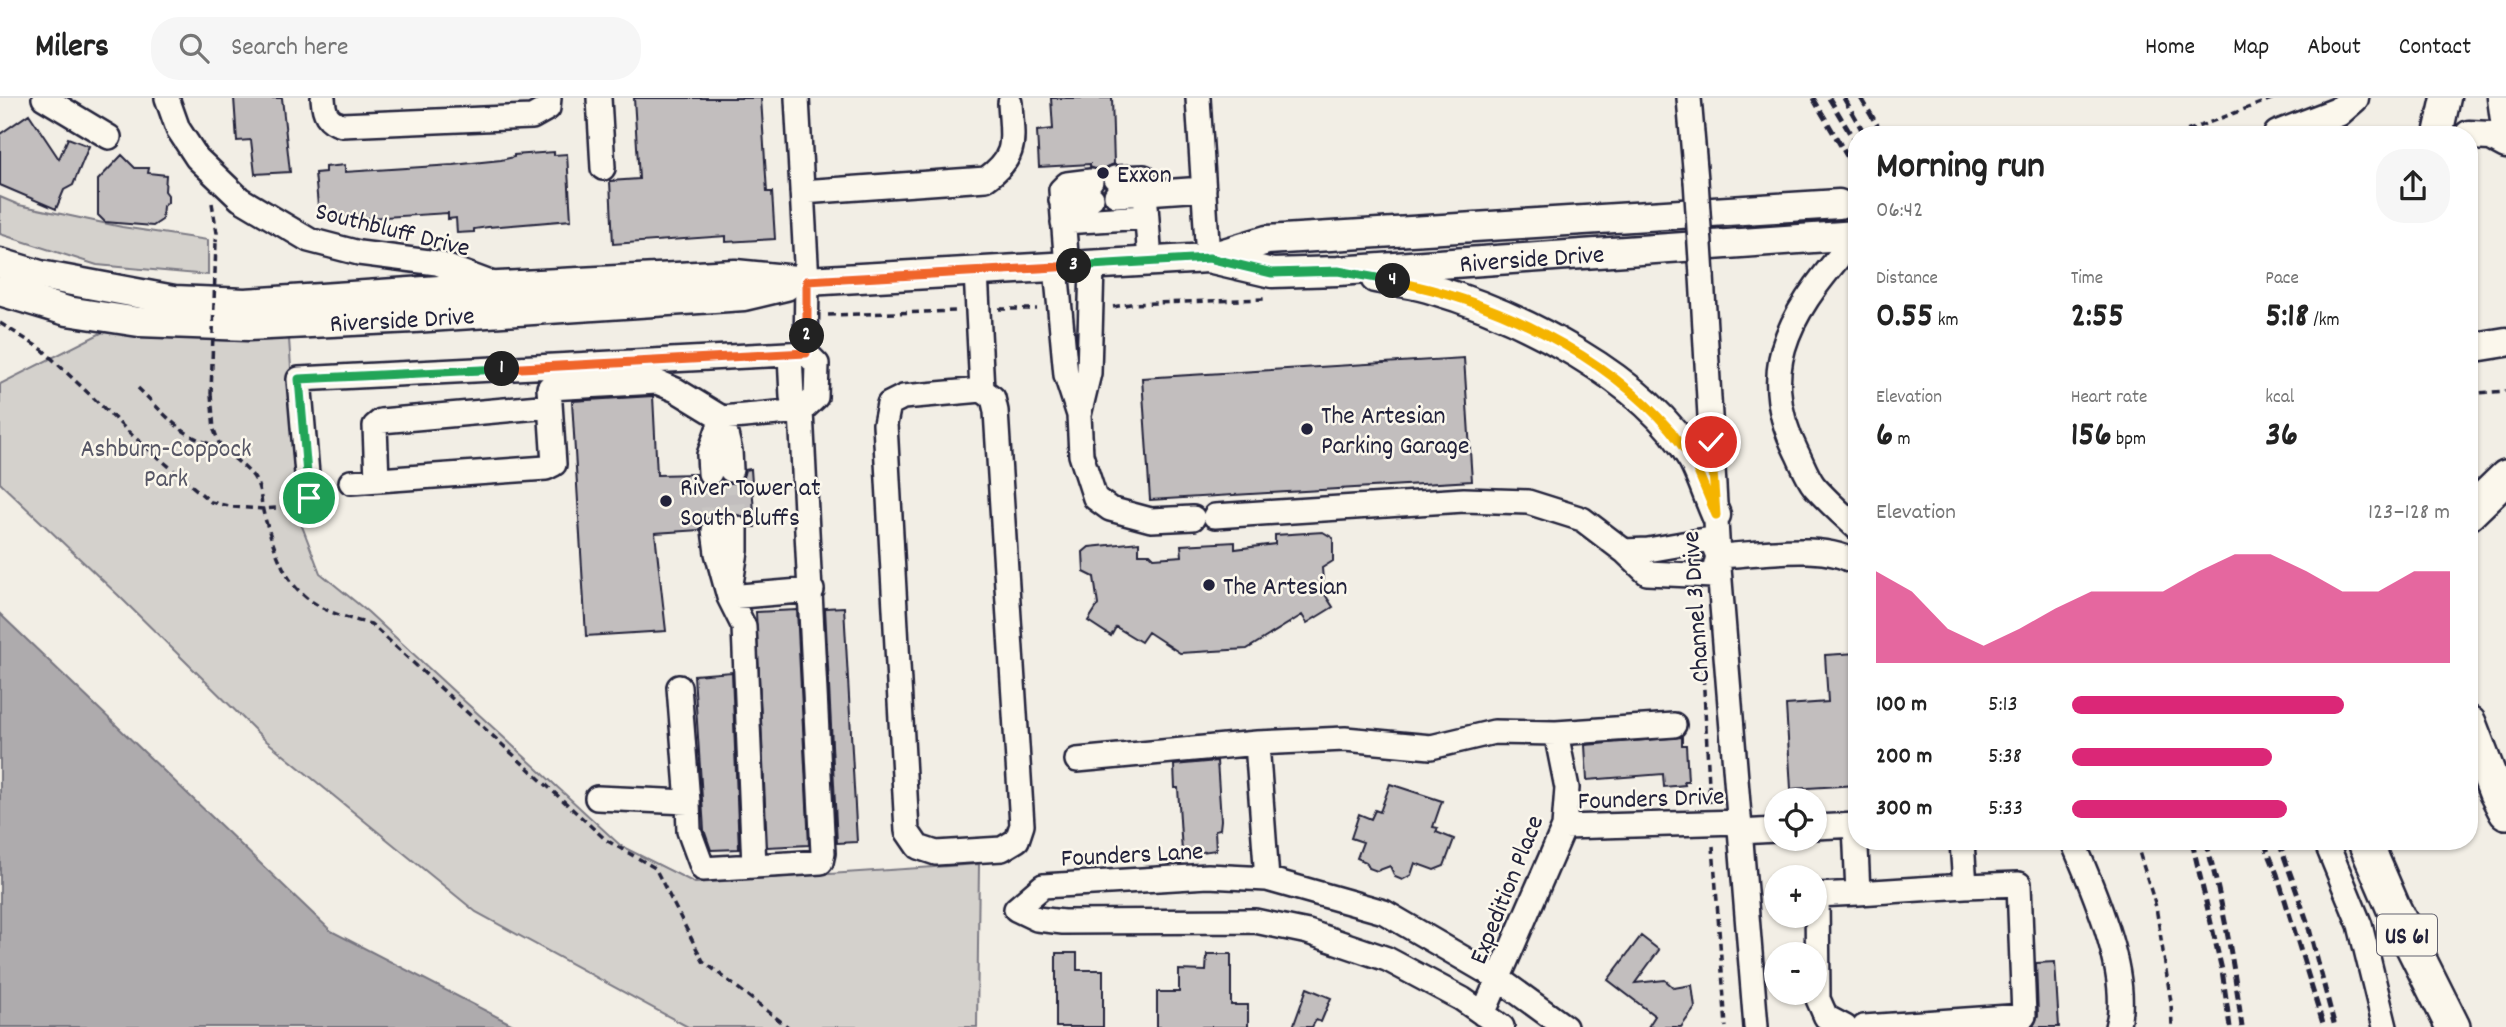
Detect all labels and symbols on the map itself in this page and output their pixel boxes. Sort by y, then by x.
place label: Exxon [1117,158,1172,195]
marker: Exxon [1095,165,1111,181]
street label: Southbluff Drive [311,194,473,268]
street label: Riverside Drive [1458,238,1606,285]
pin: 3 [1056,248,1092,284]
pin: 4 [1376,264,1410,298]
street label: Riverside Drive [329,299,476,344]
pin: 2 [790,318,824,354]
pin: 1 [484,352,520,386]
place label: The Artesian Parking Garage [1321,399,1469,466]
pin [1681,412,1741,472]
marker: The Artesian Parking Garage [1299,421,1315,437]
park label: Ashburn-Coppock Park [80,432,252,499]
pin [279,468,339,528]
place label: River Tower at South Bluffs [680,471,821,538]
marker: River Tower at South Bluffs [658,493,674,509]
street label: Channel 3 Drive [1674,530,1721,684]
place label: The Artesian [1223,570,1348,607]
marker: The Artesian [1201,577,1217,593]
street label: Founders Drive [1577,779,1725,822]
street label: Expedition Place [1462,810,1555,970]
street label: Founders Lane [1060,834,1204,879]
road number: US 61 [2377,914,2437,956]

